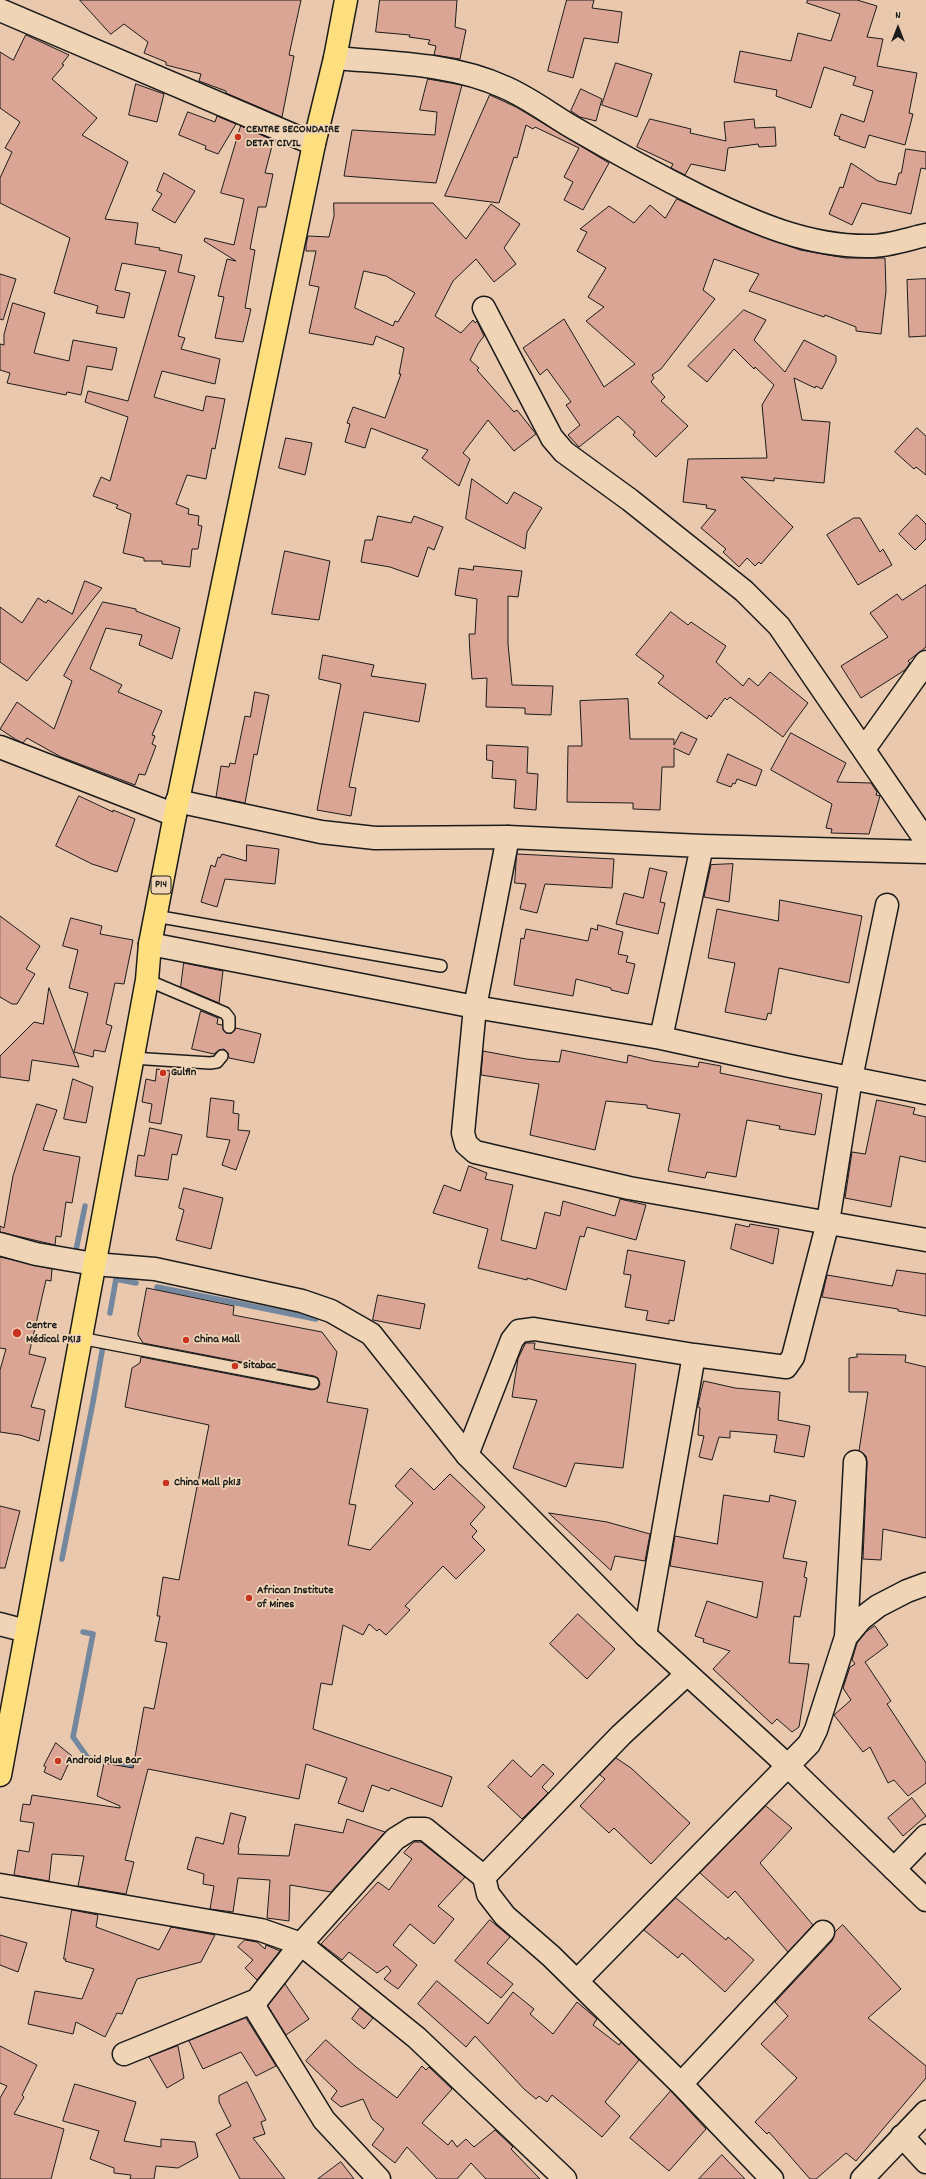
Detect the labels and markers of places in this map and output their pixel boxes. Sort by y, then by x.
place label: CENTRE SECONDAIRE DETAT CIVIL [246,123,339,151]
marker: CENTRE SECONDAIRE DETAT CIVIL [233,132,243,142]
place label: Gulfin [171,1066,196,1080]
marker: Gulfin [158,1068,168,1078]
place label: Centre Médical PK13 [26,1319,81,1347]
marker: Centre Médical PK13 [11,1327,23,1339]
place label: China Mall [194,1333,240,1347]
marker: China Mall [181,1335,191,1345]
place label: Sitabac [243,1359,276,1373]
marker: Sitabac [230,1361,240,1371]
place label: China Mall pk13 [174,1476,241,1490]
marker: China Mall pk13 [161,1478,171,1488]
place label: African Institute of Mines [257,1584,333,1612]
marker: African Institute of Mines [244,1593,254,1603]
place label: Android Plus Bar [66,1754,141,1768]
marker: Android Plus Bar [53,1756,63,1766]

